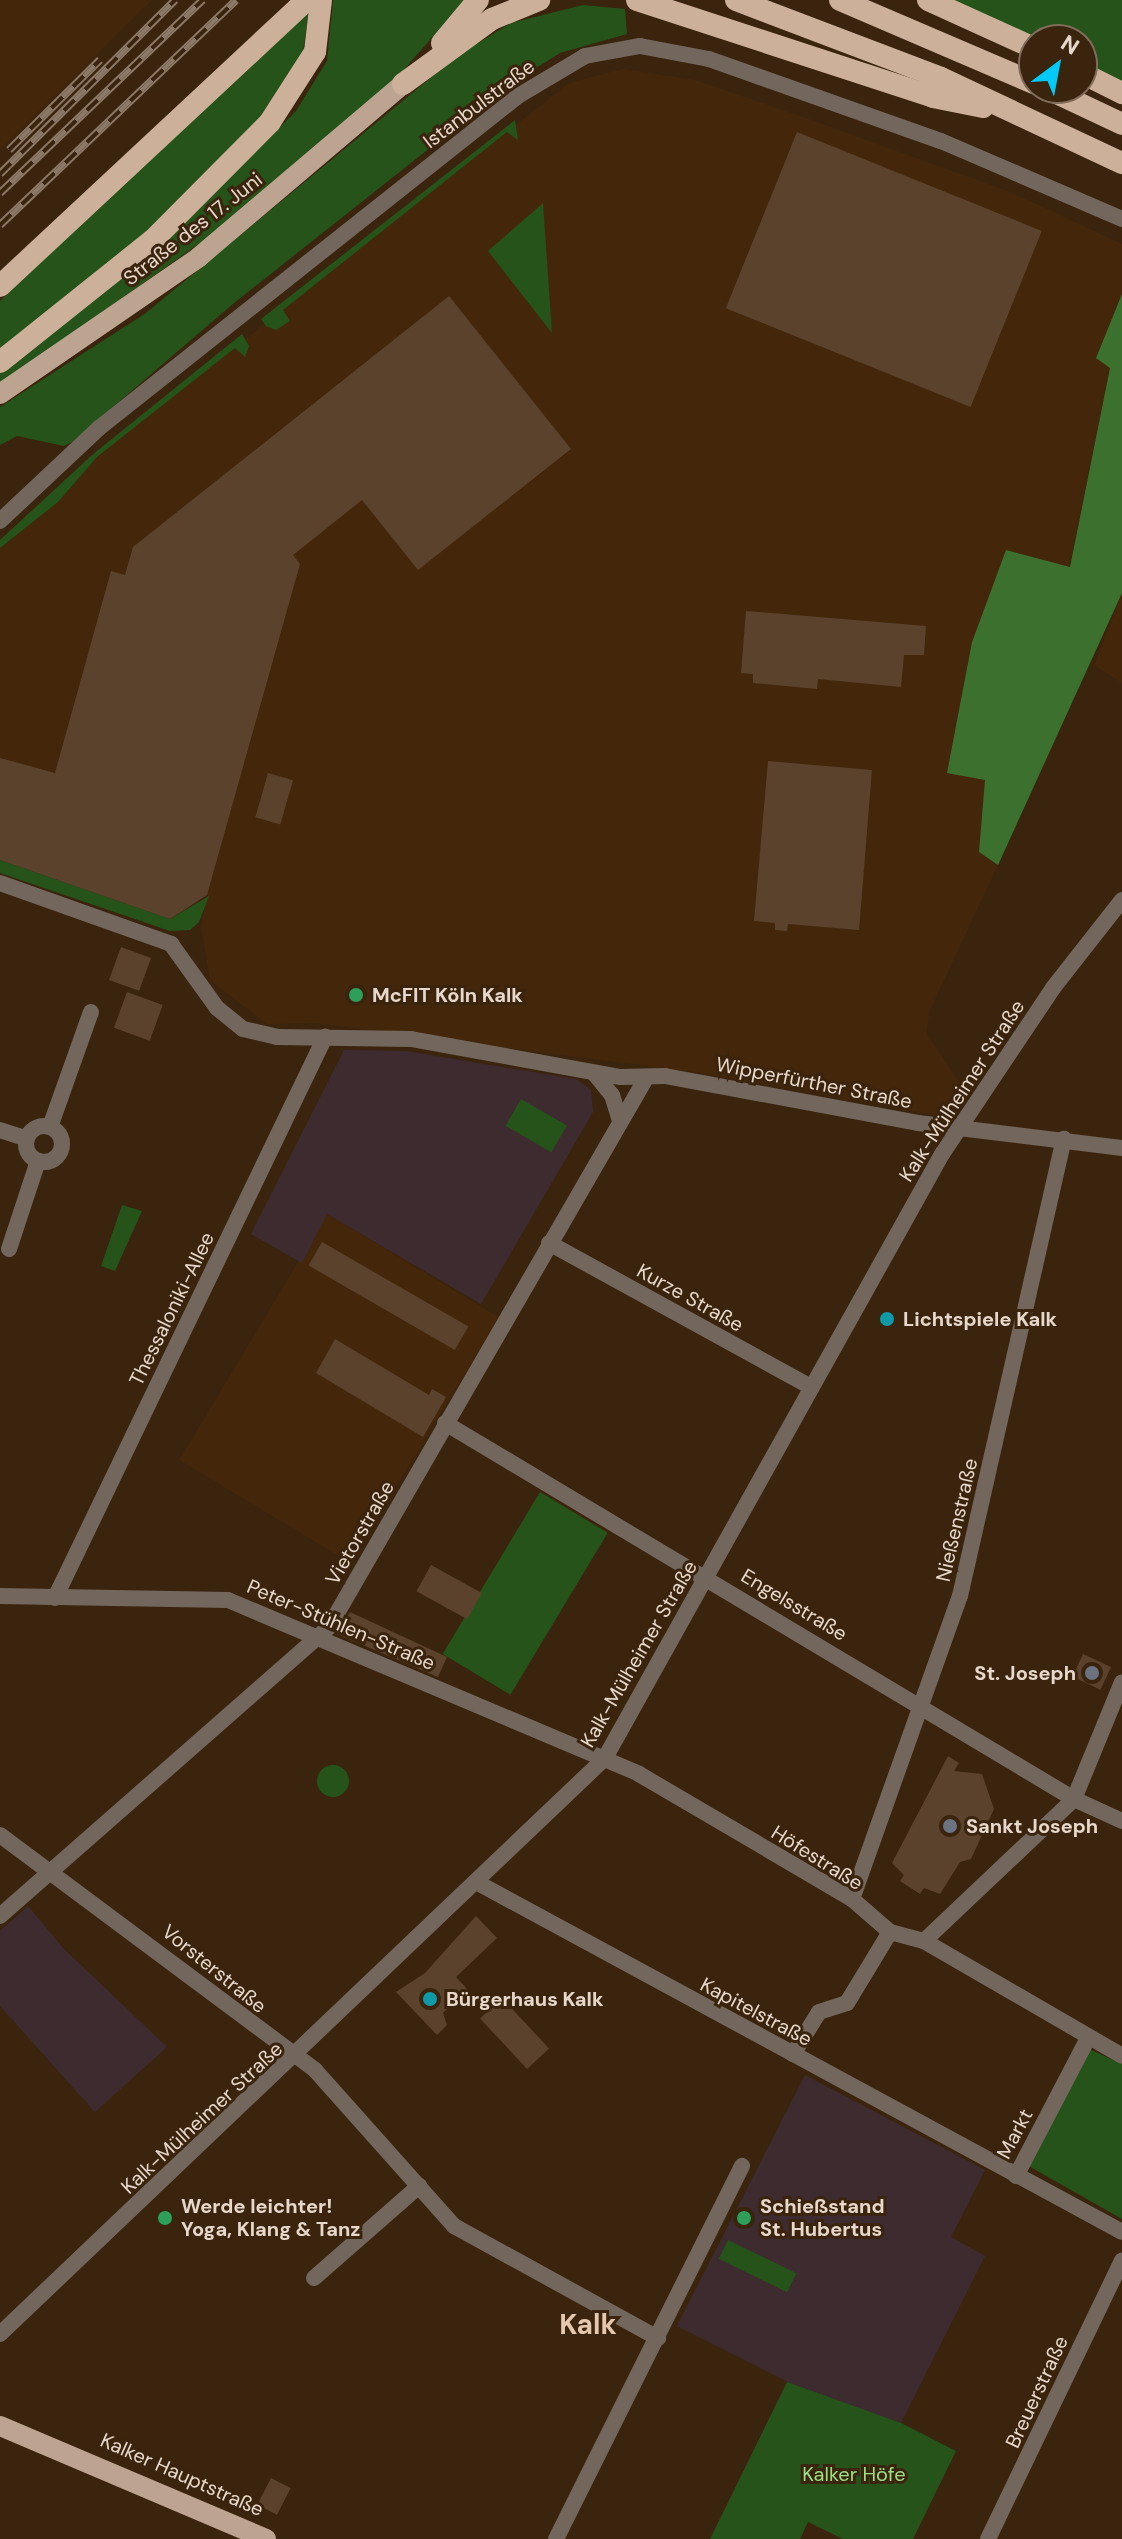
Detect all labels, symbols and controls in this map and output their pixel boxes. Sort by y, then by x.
north arrow [1018,24,1098,104]
text: N [1055,28,1084,61]
street label: Istanbulstraße [419,54,539,154]
street label: Straße des 17. Juni [119,167,267,291]
place label: McFIT Köln Kalk [372,983,523,1007]
marker: McFIT Köln Kalk [347,986,365,1004]
street label: Kalk-Mülheimer Straße [894,996,1030,1186]
street label: Wipperfürther Straße [714,1052,914,1114]
street label: Thessaloniki-Allee [124,1228,220,1390]
street label: Kurze Straße [633,1259,747,1337]
place label: Lichtspiele Kalk [903,1307,1057,1331]
marker: Lichtspiele Kalk [878,1310,896,1328]
street label: Nießenstraße [931,1456,983,1584]
street label: Vietorstraße [321,1477,399,1589]
street label: Kalk-Mülheimer Straße [576,1556,702,1752]
street label: Engelsstraße [737,1564,851,1646]
street label: Peter-Stühlen-Straße [243,1575,439,1675]
place label: St. Joseph [974,1661,1076,1685]
marker: St. Joseph [1083,1664,1101,1682]
place label: Sankt Joseph [966,1814,1098,1838]
marker: Sankt Joseph [941,1817,959,1835]
street label: Höfestraße [767,1820,867,1896]
street label: Vorsterstraße [157,1920,271,2018]
street label: Kapitelstraße [696,1973,816,2051]
place label: Bürgerhaus Kalk [446,1987,603,2011]
marker: Bürgerhaus Kalk [421,1990,439,2008]
street label: Kalk-Mülheimer Straße [116,2037,288,2199]
street label: Markt [992,2105,1038,2163]
place label: Werde leichter! Yoga, Klang & Tanz [181,2194,360,2241]
place label: Schießstand St. Hubertus [760,2194,884,2241]
marker: Werde leichter! Yoga, Klang & Tanz [156,2209,174,2227]
marker: Schießstand St. Hubertus [735,2209,753,2227]
district label: Kalk [559,2308,617,2342]
street label: Breuerstraße [1001,2332,1073,2452]
street label: Kalker Hauptstraße [97,2428,267,2522]
park label: Kalker Höfe [802,2462,906,2486]

